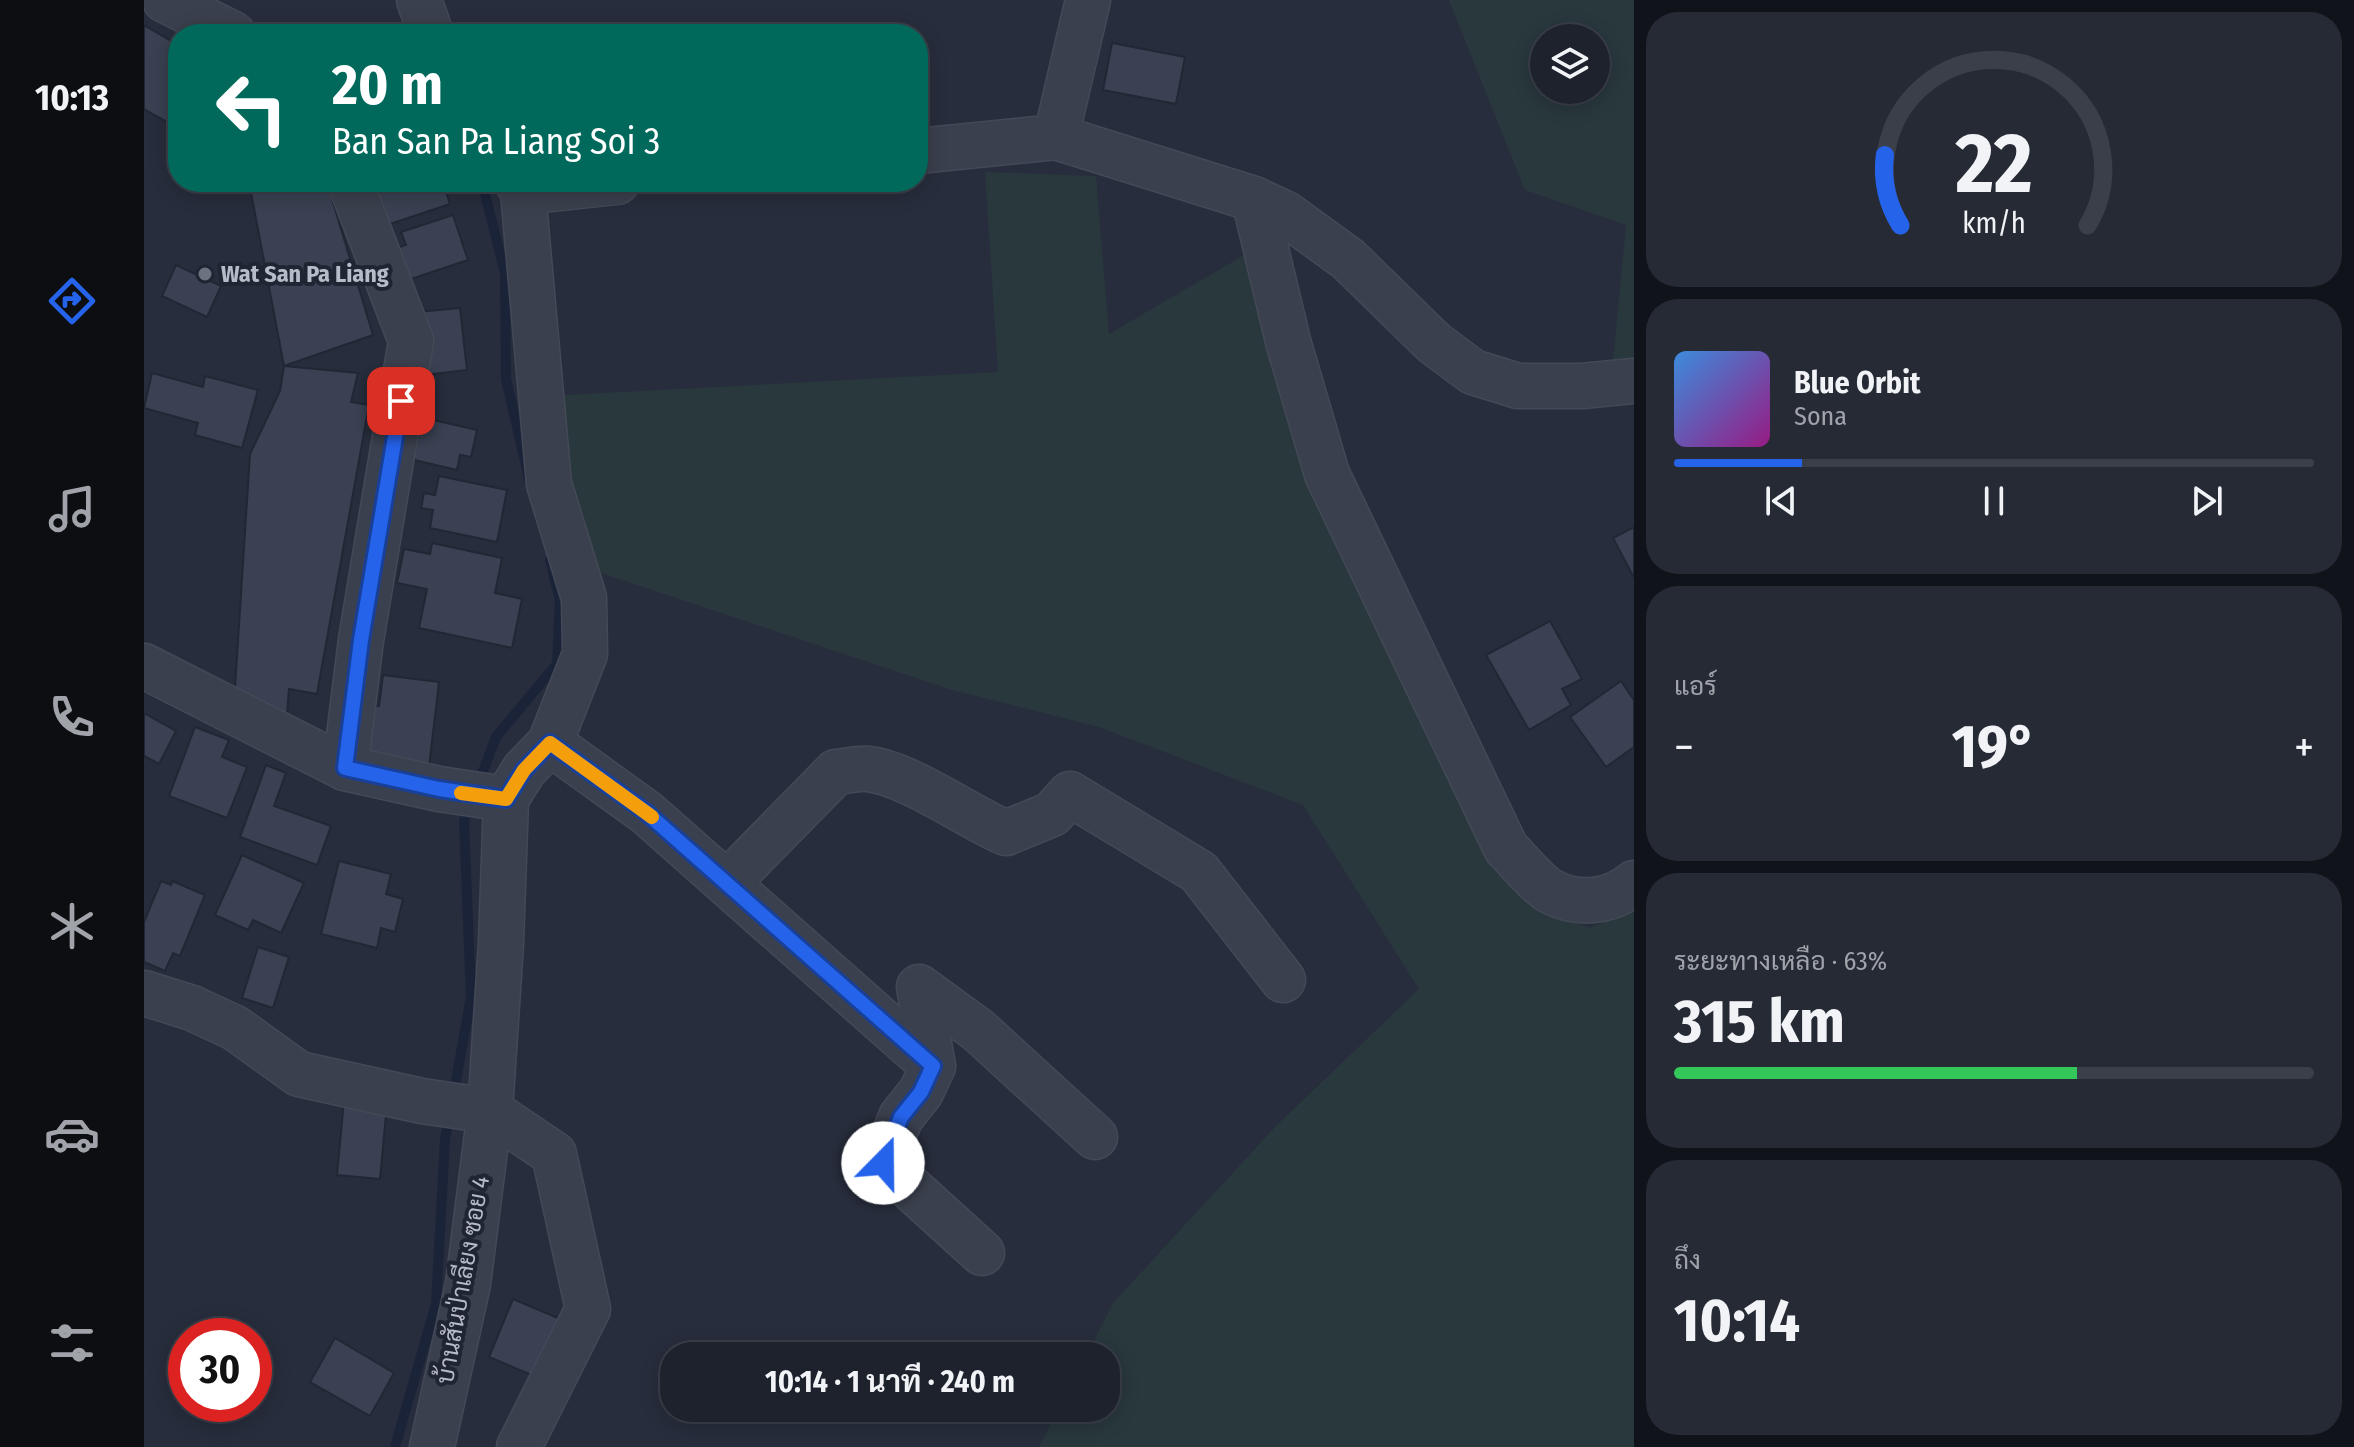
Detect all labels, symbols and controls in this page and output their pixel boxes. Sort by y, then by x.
map controls [1530,24,1610,104]
button: layers [1530,24,1610,104]
text: 20 m [332,52,443,119]
icon: left [200,56,304,160]
text: 10:13 [35,76,109,120]
text: 22 [1954,113,2033,213]
text: Ban San Pa Liang Soi 3 [332,120,660,164]
text: km/h [1962,206,2026,241]
place label: Wat San Pa Liang [221,260,389,288]
marker: Wat San Pa Liang [196,265,214,283]
icon: directions [44,273,100,329]
text: Blue Orbit [1794,365,1920,401]
pin [367,367,435,435]
icon: arrive [379,379,423,423]
text: Sona [1794,401,1847,432]
icon: previous [1759,479,1803,523]
icon: pause [1972,479,2016,523]
icon: next [2185,479,2229,523]
icon: music [44,481,100,537]
text: แอร์ [1674,671,1717,702]
icon: phone [44,689,100,745]
text: 19° [1952,711,2036,783]
text: − [1674,721,1694,774]
text: + [2294,721,2314,774]
icon: climate [44,898,100,954]
text: ระยะทางเหลือ · 63% [1674,946,1887,977]
text: 315 km [1674,986,1845,1058]
icon: car [44,1106,100,1162]
position arrow [841,1121,925,1205]
street label: บ้านสันป่าเลียง ซอย 4 [430,1174,495,1386]
text: ถึง [1674,1245,1701,1276]
text: 10:14 [1674,1285,1800,1357]
icon: filters [44,1315,100,1371]
speed limit sign: 30 [168,1318,272,1422]
text: 10:14 · 1 นาที · 240 m [765,1364,1015,1400]

